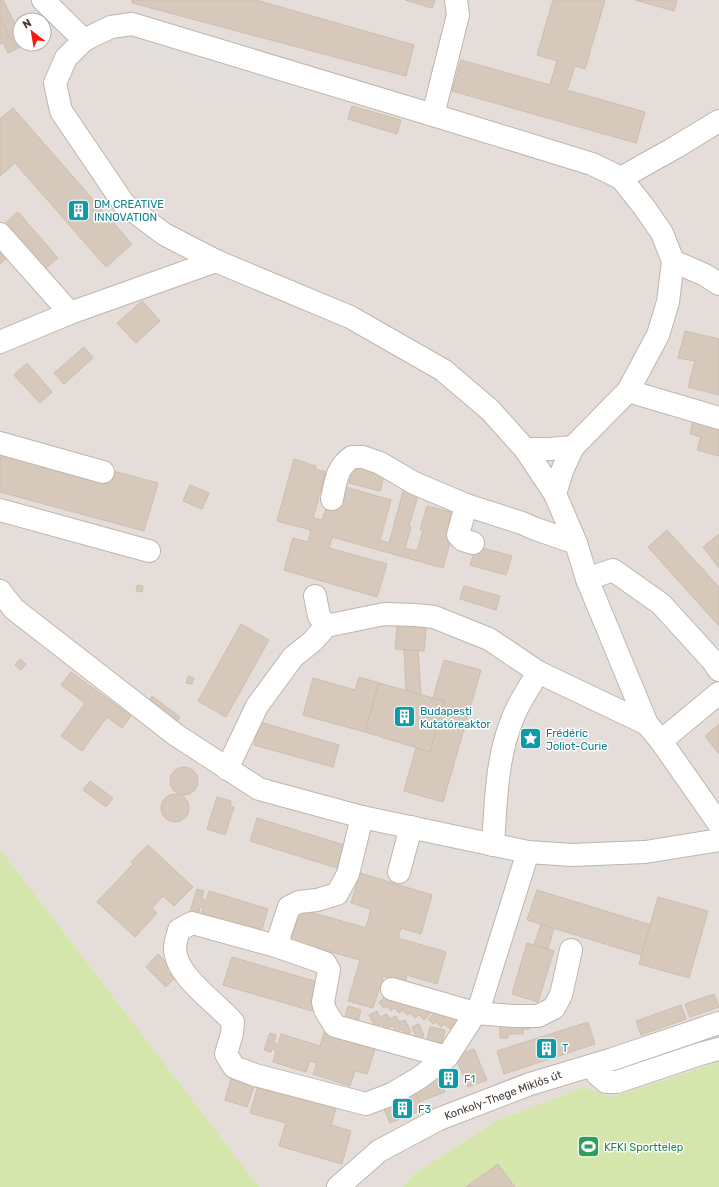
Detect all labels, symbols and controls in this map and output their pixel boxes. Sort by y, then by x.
north arrow [12,12,52,52]
text: N [20,16,34,31]
building icon: DM CREATIVE INNOVATION [66,197,92,223]
place label: DM CREATIVE INNOVATION [94,198,164,224]
building icon: Budapesti Kutatóreaktor [392,704,418,730]
place label: Budapesti Kutatóreaktor [420,705,492,731]
place icon: Frédéric Joliot-Curie [517,726,543,752]
place label: Frédéric Joliot-Curie [546,727,607,753]
building icon: T [533,1035,559,1061]
place label: T [562,1042,569,1055]
building icon: F1 [435,1066,461,1092]
street label: Konkoly-Thege Miklós út [443,1068,564,1123]
place label: F1 [464,1073,475,1086]
building icon: F3 [390,1096,416,1122]
place label: F3 [418,1103,431,1116]
sports icon: KFKI Sporttelep [575,1134,601,1160]
place label: KFKI Sporttelep [604,1141,683,1154]

